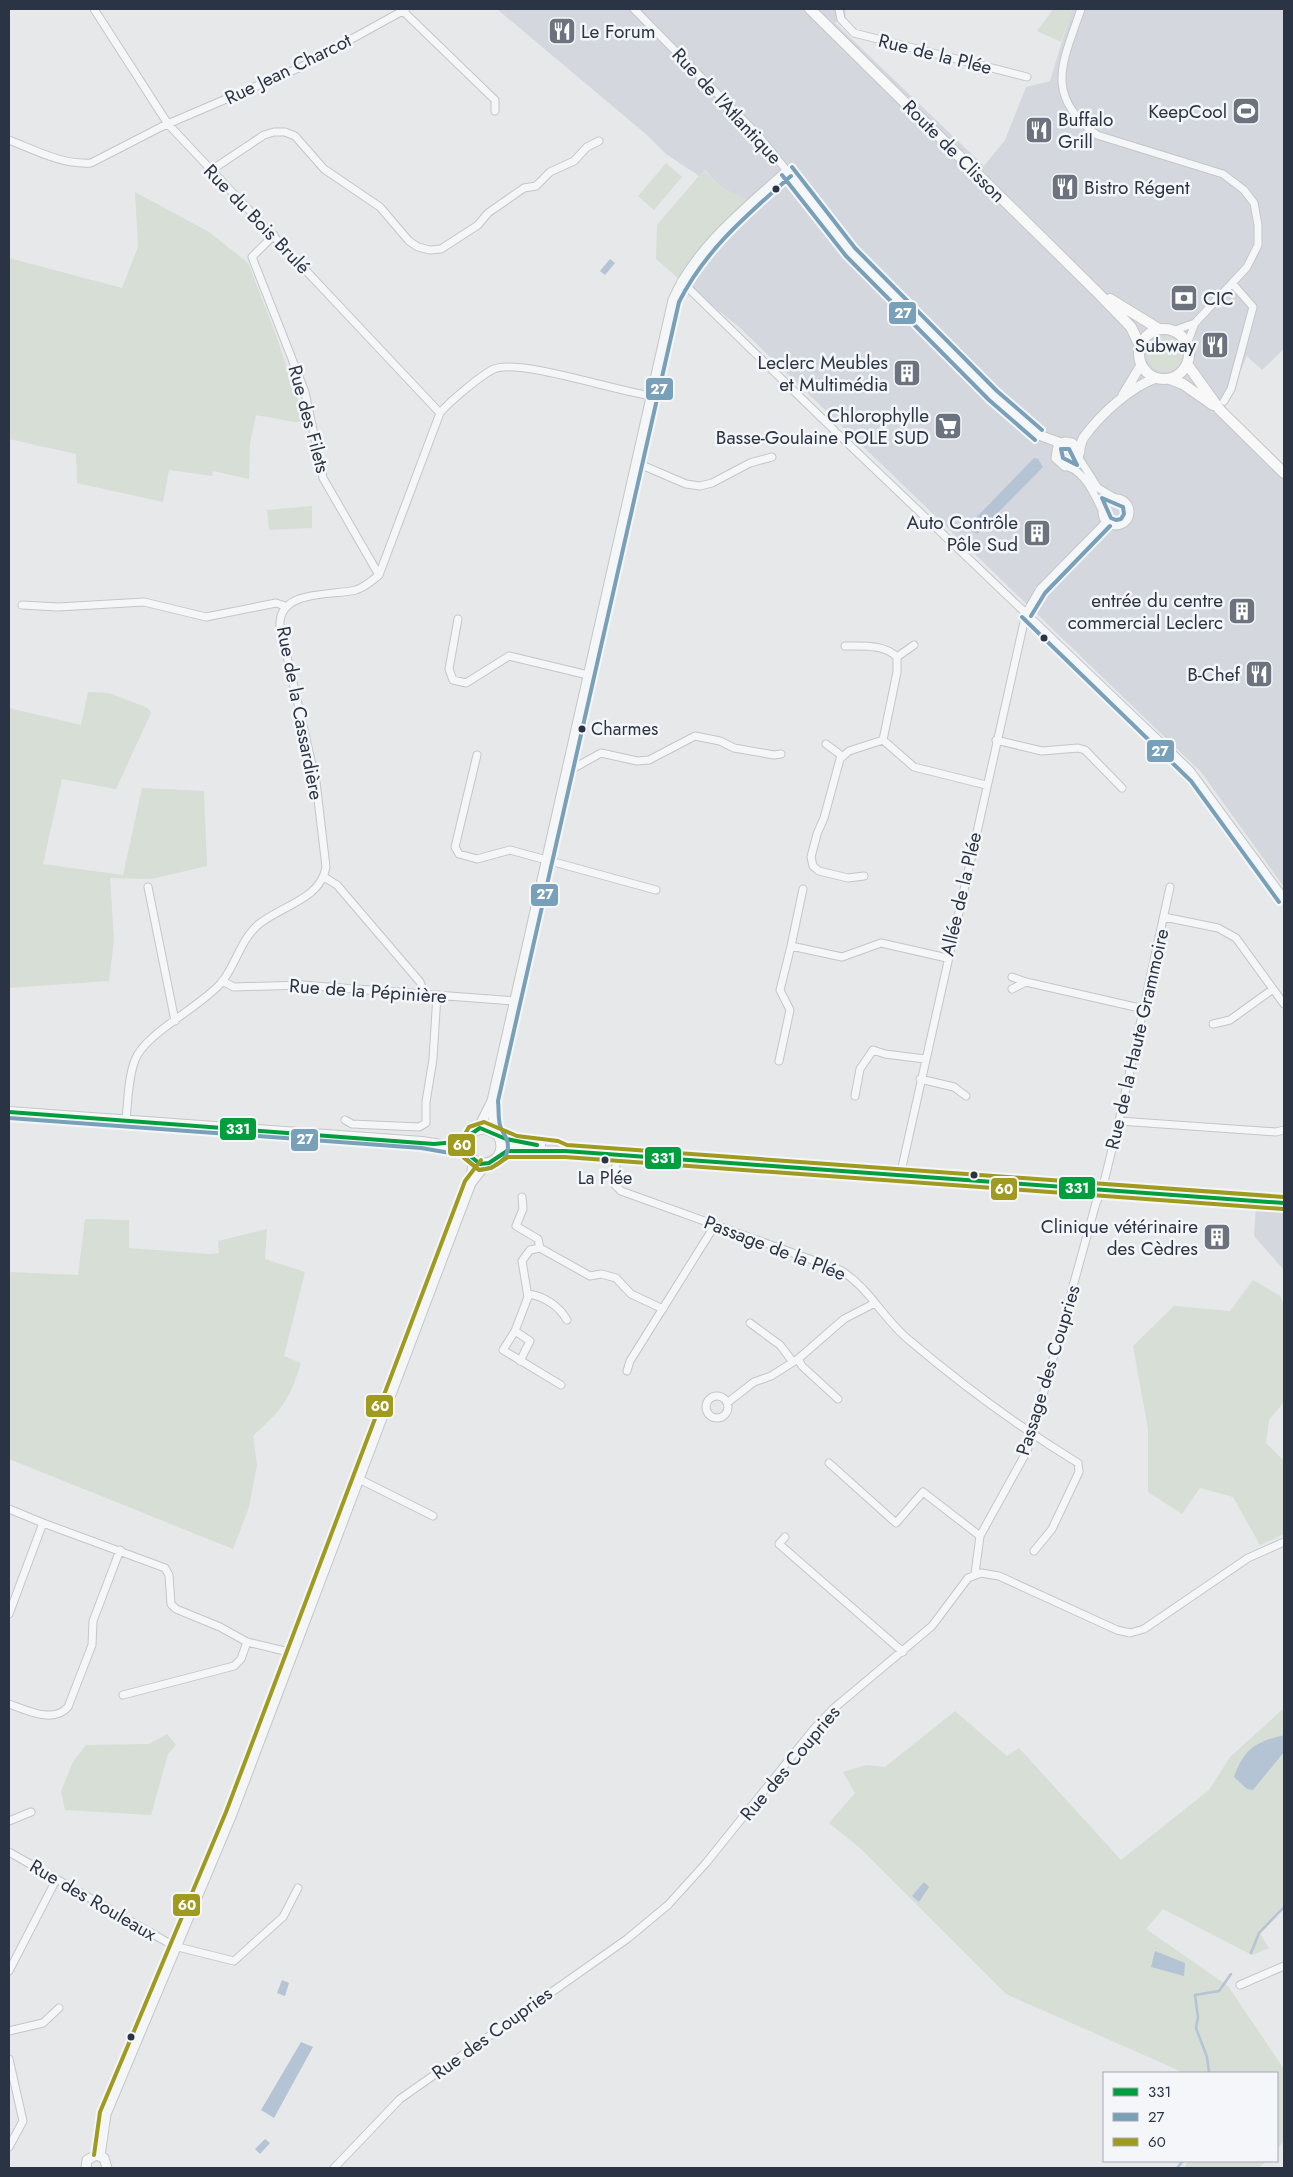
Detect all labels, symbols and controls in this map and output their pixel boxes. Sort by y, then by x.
restaurant icon: Le Forum [547,16,577,46]
place label: Le Forum [581,18,656,45]
street label: Rue Jean Charcot [220,27,356,111]
street label: Rue de la Plée [875,27,995,81]
street label: Rue de l'Atlantique [666,42,788,170]
street label: Route de Clisson [897,94,1011,208]
sports icon: KeepCool [1231,96,1261,126]
place label: KeepCool [1148,98,1227,125]
place label: Buffalo Grill [1058,106,1113,155]
restaurant icon: Buffalo Grill [1024,115,1054,145]
street label: Rue du Bois Brulé [198,158,317,280]
restaurant icon: Bistro Régent [1050,172,1080,202]
place label: Bistro Régent [1084,174,1190,201]
unlabelled marker [771,184,781,194]
bank icon: CIC [1169,283,1199,313]
place label: CIC [1203,285,1234,312]
line badge: 27 [888,301,917,325]
text: 27 [894,303,912,323]
restaurant icon: Subway [1200,330,1230,360]
place label: Subway [1135,332,1197,359]
place label: Leclerc Meubles et Multimédia [758,349,888,398]
building icon: Leclerc Meubles et Multimédia [892,358,922,388]
street label: Rue des Filets [282,362,336,476]
line badge: 27 [645,377,674,401]
text: 27 [650,379,668,399]
place label: Chlorophylle Basse-Goulaine POLE SUD [716,402,929,451]
supermarket icon: Chlorophylle Basse-Goulaine POLE SUD [933,411,963,441]
place label: Auto Contrôle Pôle Sud [907,509,1018,558]
building icon: Auto Contrôle Pôle Sud [1022,518,1052,548]
place label: entrée du centre commercial Leclerc [1068,587,1223,636]
building icon: entrée du centre commercial Leclerc [1227,596,1257,626]
street label: Rue de la Cassardière [270,624,330,802]
unlabelled marker [1039,633,1049,643]
restaurant icon: B-Chef [1244,659,1274,689]
place label: B-Chef [1187,661,1241,688]
place label: Charmes [591,716,658,742]
marker: Charmes [577,724,587,734]
line badge: 27 [1146,739,1175,763]
text: 27 [1151,741,1169,761]
street label: Allée de la Plée [934,829,988,959]
line badge: 27 [530,883,559,907]
text: 27 [536,884,554,904]
street label: Rue de la Haute Grammoire [1098,926,1176,1152]
street label: Rue de la Pépinière [288,972,448,1010]
line badge: 331 [219,1117,257,1141]
text: 331 [226,1119,250,1139]
line badge: 27 [290,1128,319,1152]
text: 27 [296,1129,314,1149]
line badge: 60 [447,1133,476,1157]
text: 60 [453,1135,471,1155]
line badge: 331 [644,1146,682,1170]
text: 331 [651,1148,675,1168]
marker: La Plée [600,1155,610,1165]
place label: La Plée [578,1165,632,1191]
unlabelled marker [969,1170,979,1180]
line badge: 331 [1058,1176,1096,1200]
line badge: 60 [990,1177,1018,1201]
text: 331 [1065,1178,1089,1198]
text: 60 [995,1179,1013,1199]
street label: Passage de la Plée [700,1209,850,1287]
place label: Clinique vétérinaire des Cèdres [1041,1213,1198,1262]
building icon: Clinique vétérinaire des Cèdres [1202,1222,1232,1252]
street label: Passage des Coupries [1009,1281,1087,1458]
line badge: 60 [365,1394,394,1418]
text: 60 [371,1396,389,1416]
street label: Rue des Coupries [734,1699,847,1827]
street label: Rue des Rouleaux [25,1853,161,1947]
line badge: 60 [172,1893,201,1917]
text: 60 [178,1895,196,1915]
street label: Rue des Coupries [426,1980,558,2086]
unlabelled marker [126,2032,136,2042]
legend [1103,2072,1278,2162]
text: 331 [1148,2081,1171,2103]
text: 27 [1148,2106,1165,2128]
text: 60 [1148,2131,1166,2153]

